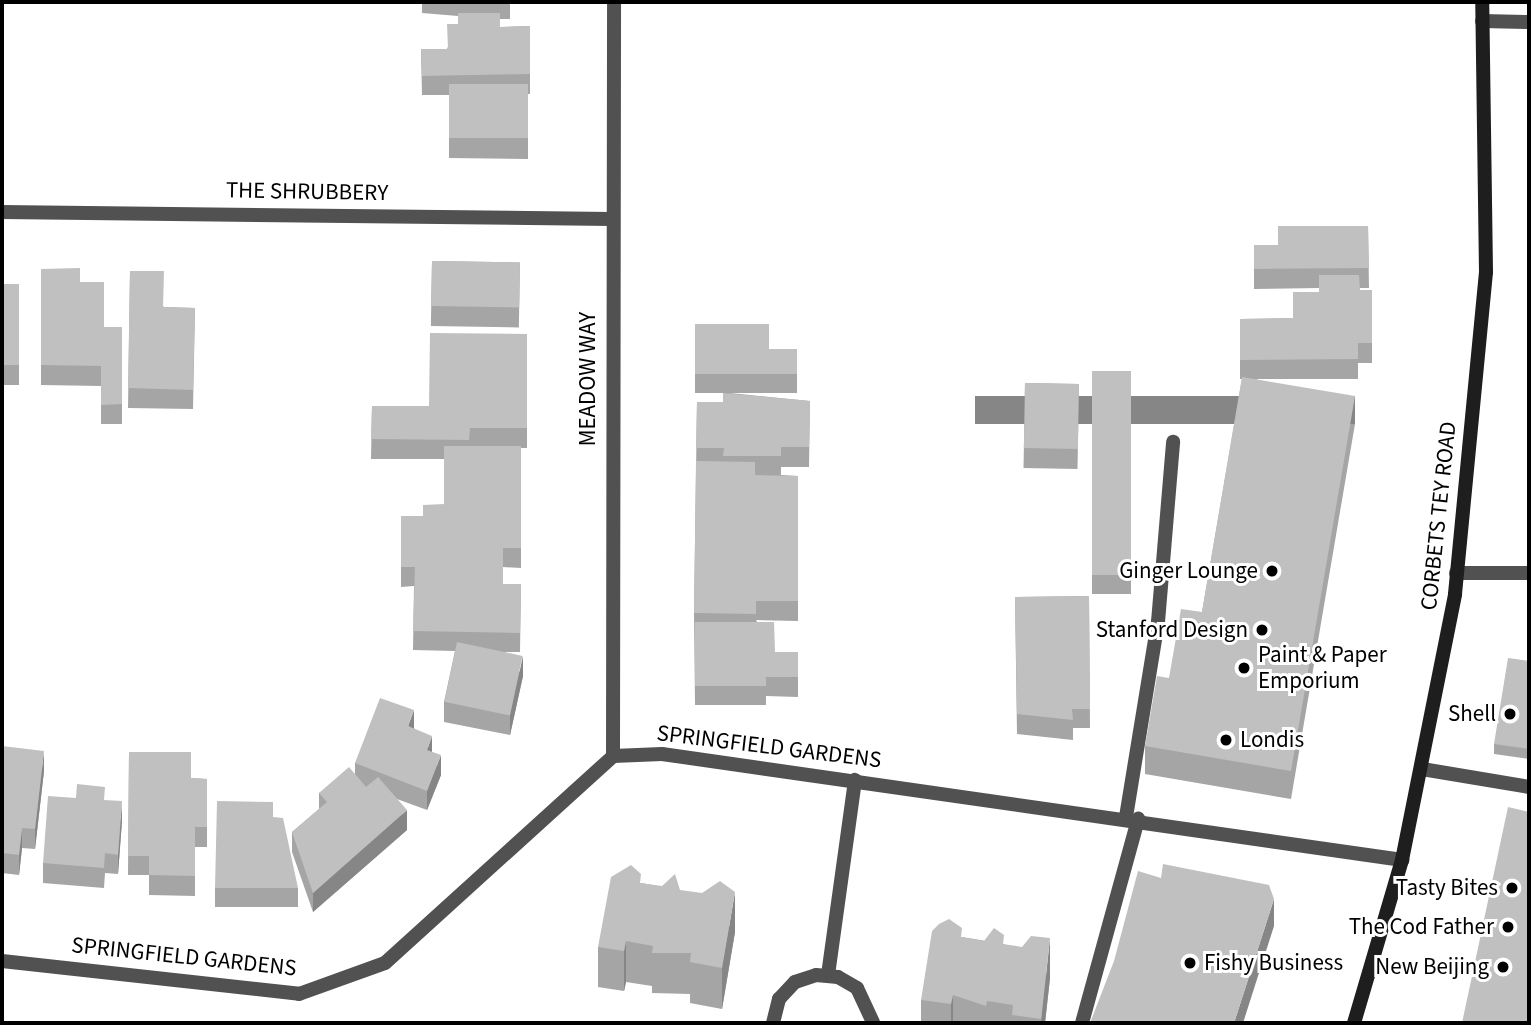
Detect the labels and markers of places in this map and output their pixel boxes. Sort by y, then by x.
place label: Ginger Lounge [1119,557,1258,585]
marker: Ginger Lounge [1264,563,1280,579]
place label: Stanford Design [1096,616,1248,644]
marker: Stanford Design [1254,622,1270,638]
place label: Paint & Paper Emporium [1258,641,1387,695]
marker: Paint & Paper Emporium [1236,660,1252,676]
place label: Shell [1448,700,1496,728]
marker: Shell [1502,706,1518,722]
place label: Londis [1240,726,1304,754]
marker: Londis [1218,732,1234,748]
place label: Tasty Bites [1396,874,1498,902]
marker: Tasty Bites [1504,880,1520,896]
place label: The Cod Father [1349,913,1494,941]
marker: The Cod Father [1500,919,1516,935]
place label: Fishy Business [1204,949,1343,977]
place label: New Beijing [1375,953,1489,981]
marker: Fishy Business [1182,955,1198,971]
marker: New Beijing [1495,959,1511,975]

